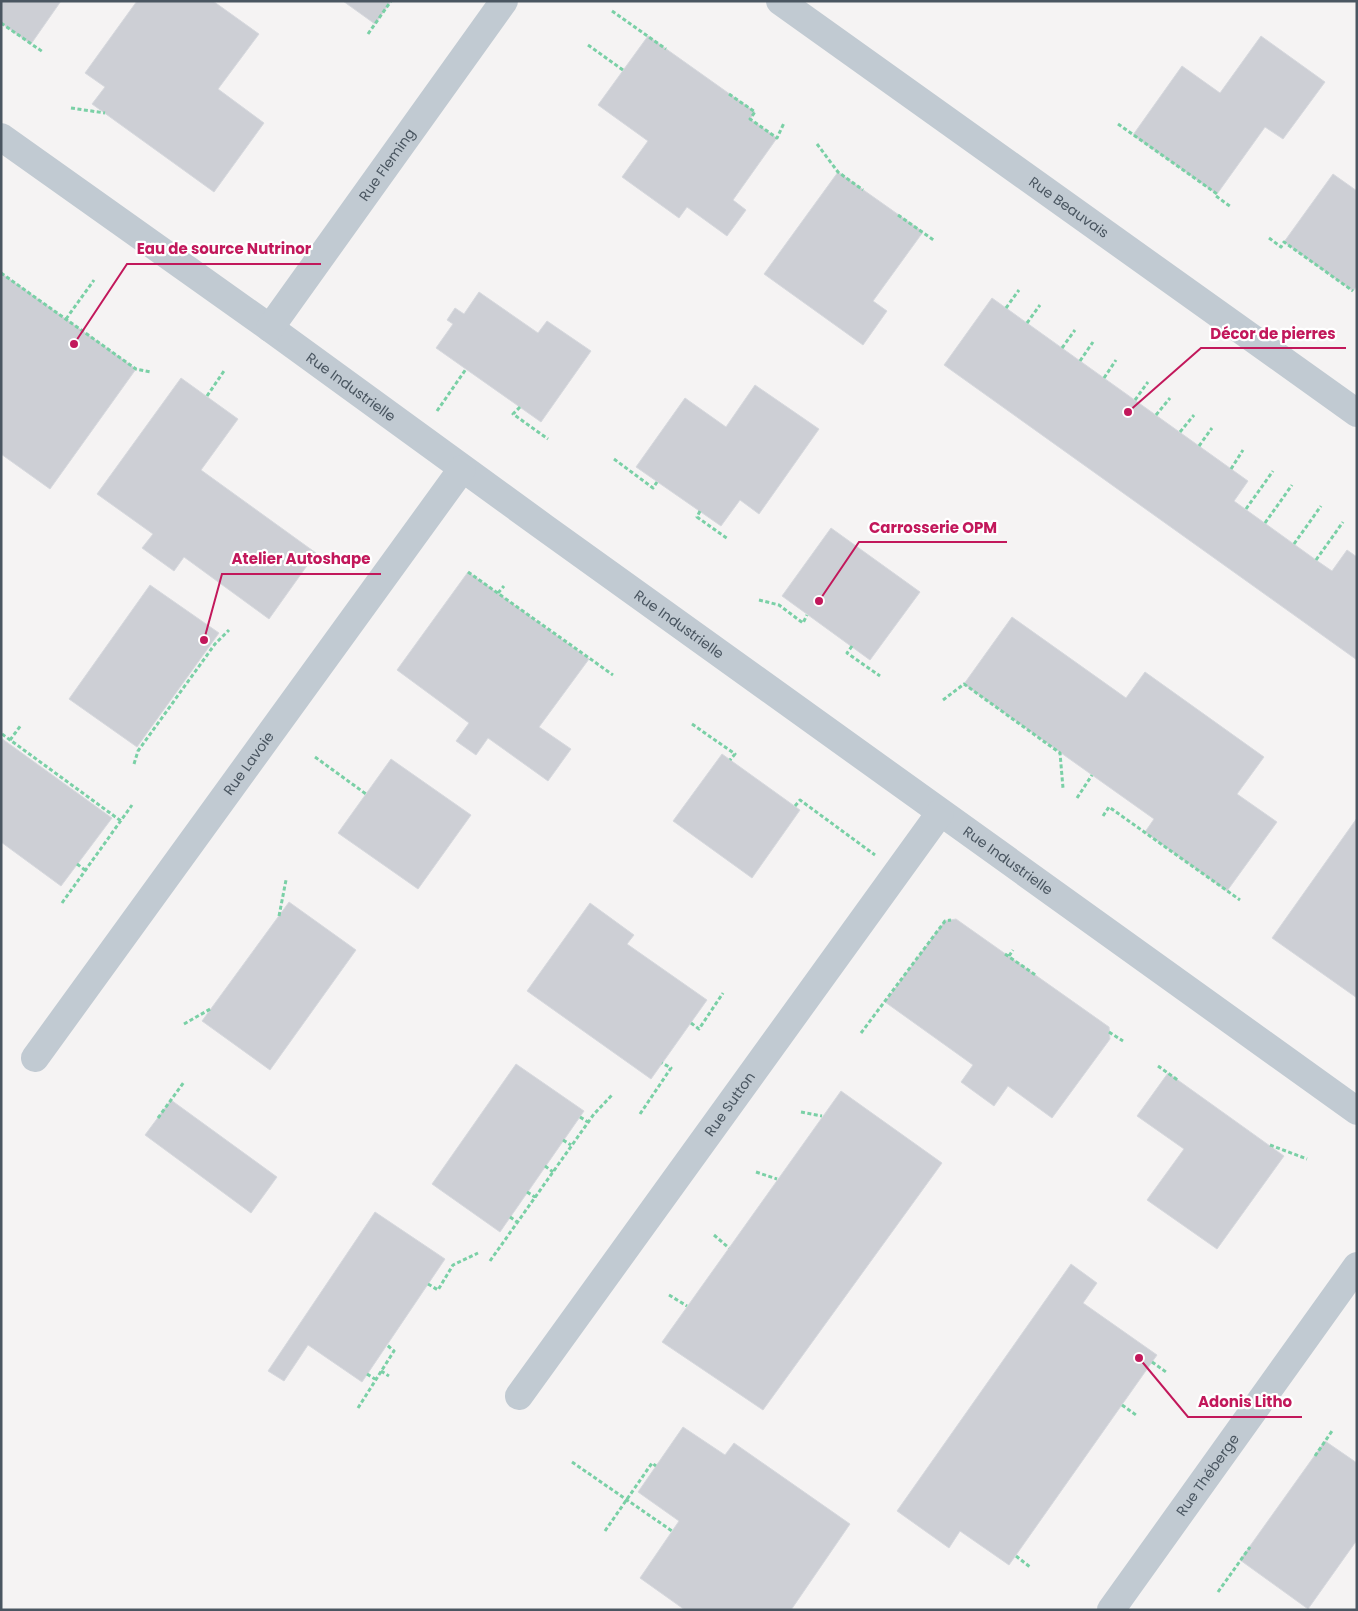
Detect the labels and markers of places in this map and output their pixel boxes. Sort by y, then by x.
callout: Eau de source Nutrinor [127,234,321,264]
callout: Décor de pierres [1201,318,1346,348]
callout: Carrosserie OPM [859,512,1007,542]
callout: Atelier Autoshape [222,544,381,574]
callout: Adonis Litho [1188,1387,1302,1417]

